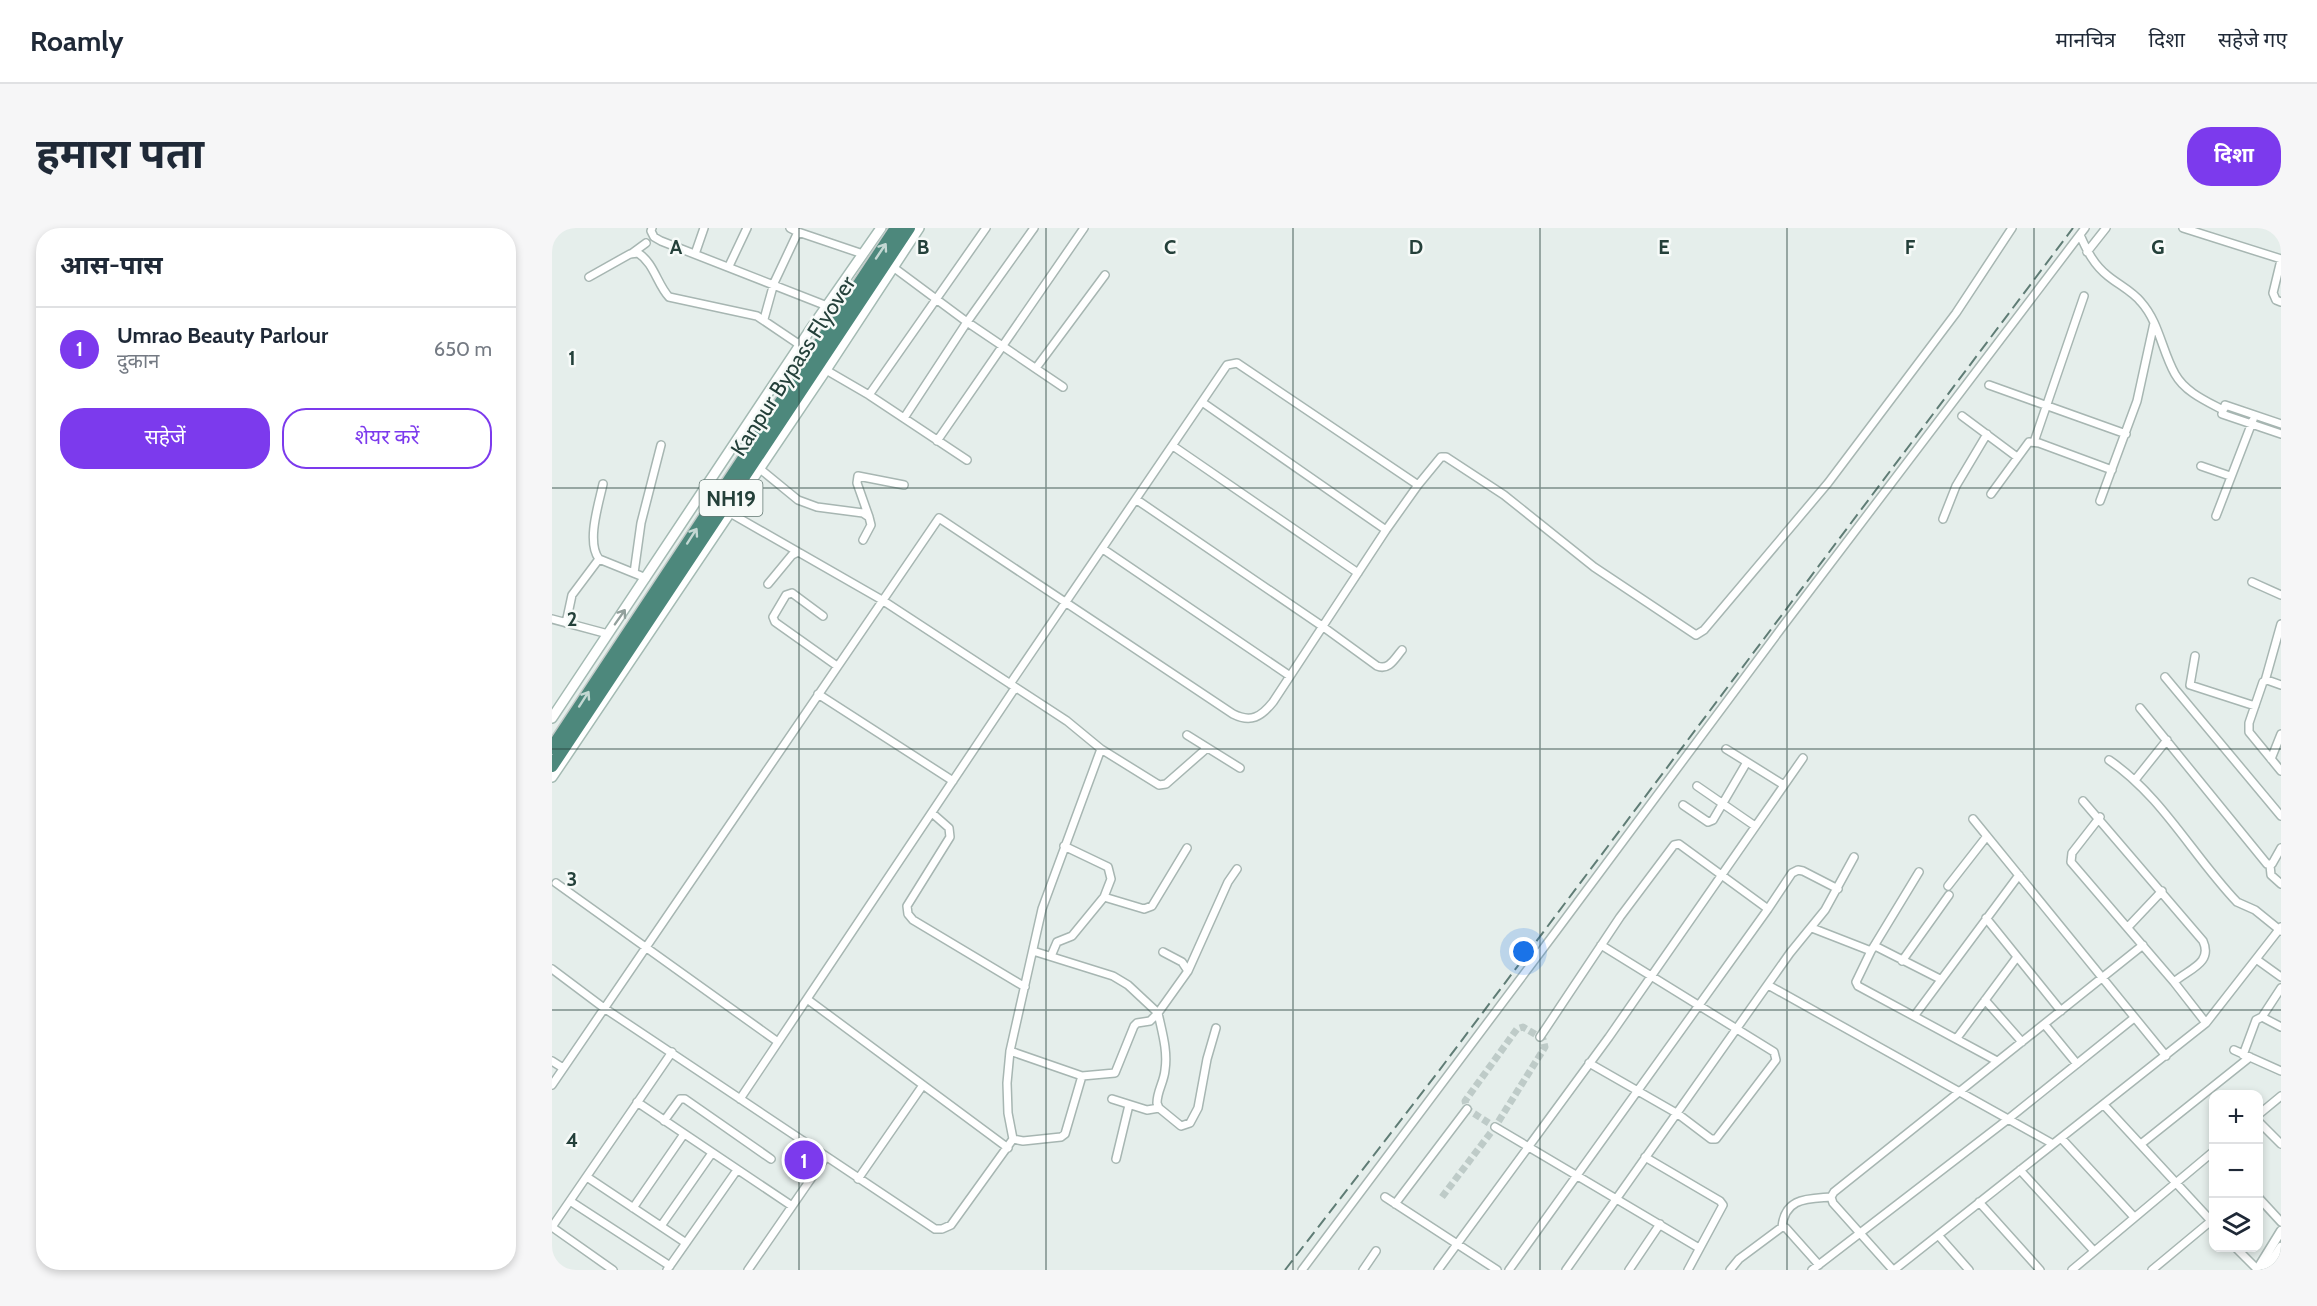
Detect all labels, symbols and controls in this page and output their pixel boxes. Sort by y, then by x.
text: Roamly [30,24,124,58]
text: मानचित्र [2056,27,2116,52]
text: दिशा [2149,27,2185,52]
text: सहेजे गए [2218,27,2287,52]
text: हमारा पता [36,127,204,179]
button: दिशा [2187,127,2281,186]
text: A [670,235,683,259]
text: B [917,235,929,259]
text: C [1164,235,1176,259]
text: D [1409,235,1423,259]
text: E [1658,235,1670,259]
text: F [1905,235,1916,259]
text: G [2151,235,2165,259]
one-way arrow [875,243,887,260]
text: आस-पास [60,249,163,281]
street label: Kanpur Bypass Flyover [725,271,861,461]
text: Umrao Beauty Parlour [117,322,328,349]
text: 1 [76,337,83,361]
text: 650 m [434,337,492,361]
text: 1 [568,346,576,370]
text: दुकान [117,349,159,373]
button: सहेजें [60,408,270,469]
button: शेयर करें [282,408,492,469]
road number: NH19 [700,480,762,516]
one-way arrow [686,528,698,545]
text: 2 [567,607,577,631]
one-way arrow [614,609,626,625]
one-way arrow [578,691,590,708]
text: 3 [567,867,577,891]
your location [1509,937,1538,966]
map controls [2209,1090,2263,1252]
button: + [2209,1090,2263,1144]
text: 4 [566,1128,578,1152]
pin: 1 [784,1138,824,1182]
button: − [2209,1144,2263,1198]
button: layers [2209,1198,2263,1252]

